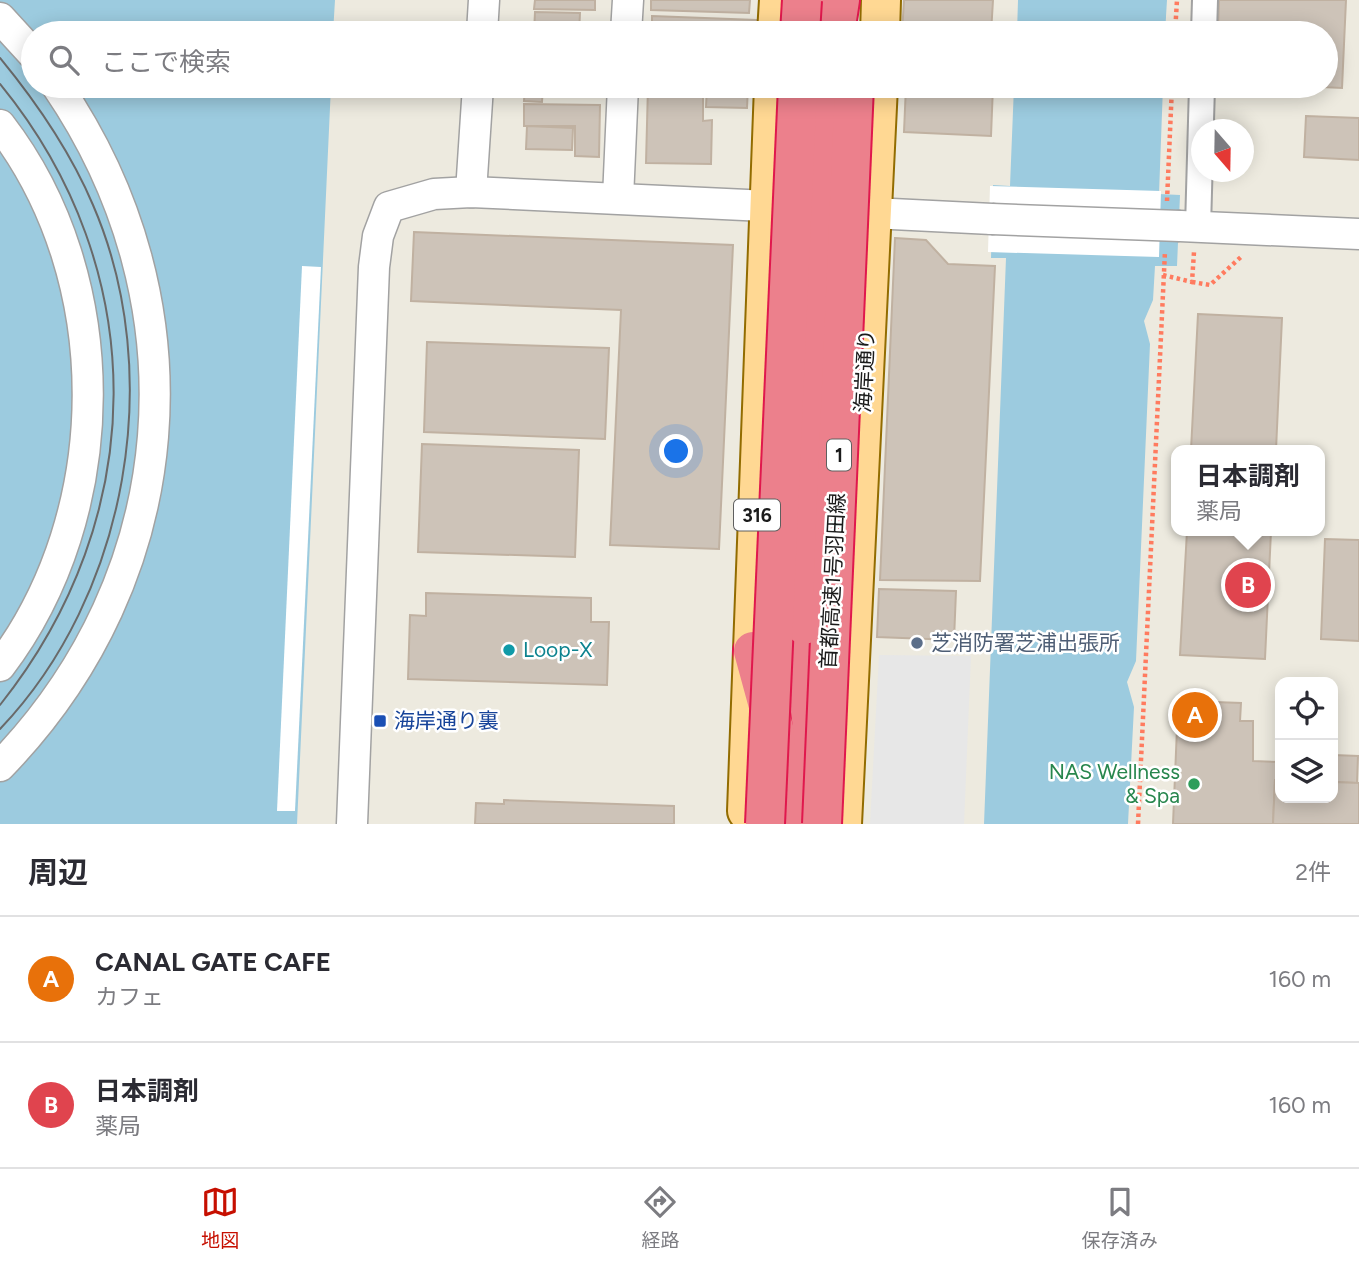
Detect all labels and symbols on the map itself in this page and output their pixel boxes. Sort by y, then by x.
north arrow [1191,119,1254,182]
street label: 海岸通り [850,328,879,414]
your location [659,434,693,468]
road number: 1 [827,440,851,470]
street label: 首都高速1号羽田線 [815,492,850,670]
road number: 316 [734,500,780,530]
pin: B [1225,559,1271,611]
place label: 芝消防署芝浦出張所 [931,630,1120,655]
marker: 芝消防署芝浦出張所 [909,635,925,651]
place label: Loop-X [523,637,592,662]
marker: Loop-X [501,642,517,658]
pin: A [1172,689,1218,741]
place label: 海岸通り裏 [394,708,499,733]
marker: 海岸通り裏 [372,713,388,729]
place label: NAS Wellness & Spa [1049,759,1180,808]
marker: NAS Wellness & Spa [1186,776,1202,792]

